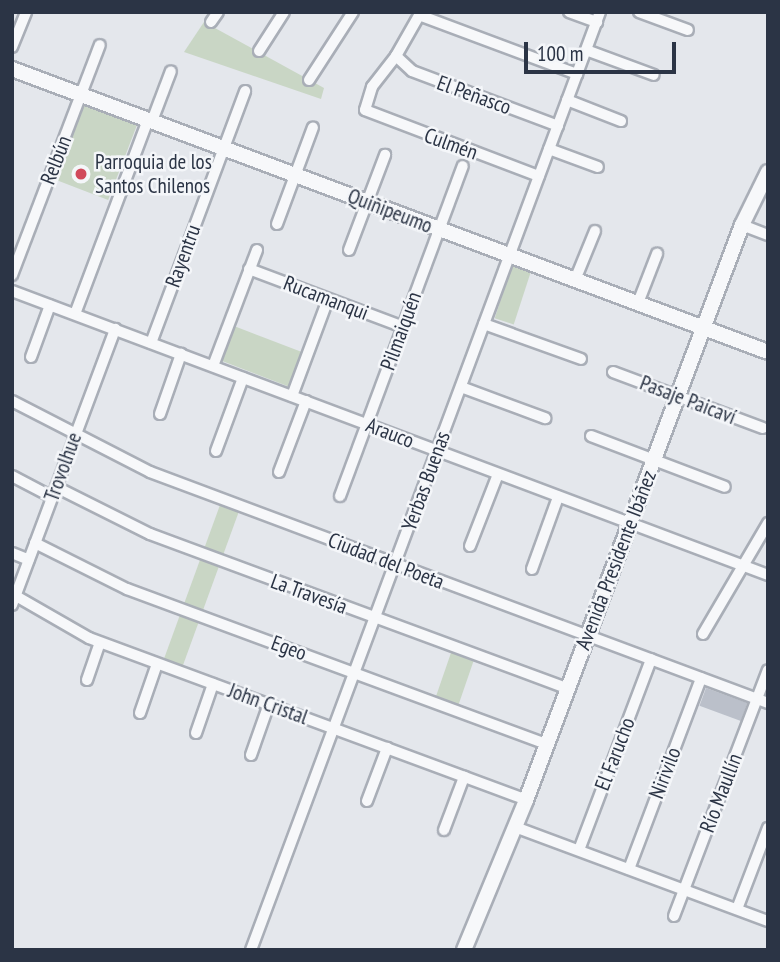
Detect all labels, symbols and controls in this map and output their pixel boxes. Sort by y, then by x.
scale bar [528,28,680,72]
text: 100 m [537,40,583,67]
street label: El Peñasco [434,70,514,120]
street label: Culmén [421,123,481,165]
street label: Relbún [35,132,77,188]
place label: Parroquia de los Santos Chilenos [95,149,212,199]
marker: Parroquia de los Santos Chilenos [73,166,89,182]
street label: Quiñipeumo [344,183,436,239]
street label: Rayentru [160,221,206,291]
street label: Rucamanqui [280,270,372,326]
street label: Pilmaiquén [375,288,427,374]
street label: Pasaje Paicaví [636,370,740,430]
street label: Arauco [362,412,418,454]
street label: Yerbas Buenas [396,428,456,534]
street label: Trovolhue [39,429,87,505]
street label: Avenida Presidente Ibáñez [570,467,662,653]
street label: Ciudad del Poeta [324,527,448,595]
street label: La Travesía [267,568,351,620]
street label: Egeo [268,630,310,666]
street label: John Cristal [225,678,311,730]
street label: El Farucho [590,714,640,794]
street label: Nirivilo [644,744,686,802]
street label: Río Maullín [694,750,748,836]

